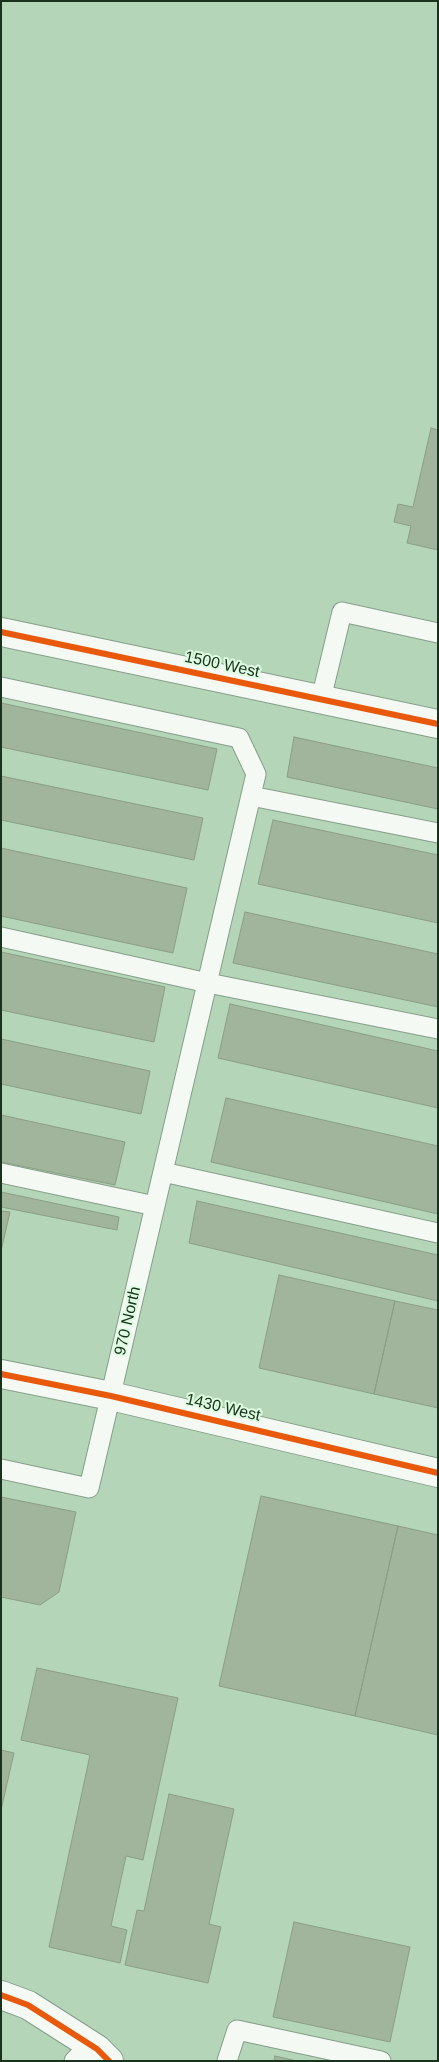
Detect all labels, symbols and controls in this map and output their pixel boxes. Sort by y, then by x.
street label: 1500 West [183,648,261,682]
street label: 970 North [111,1285,145,1357]
street label: 1430 West [184,1390,262,1426]

